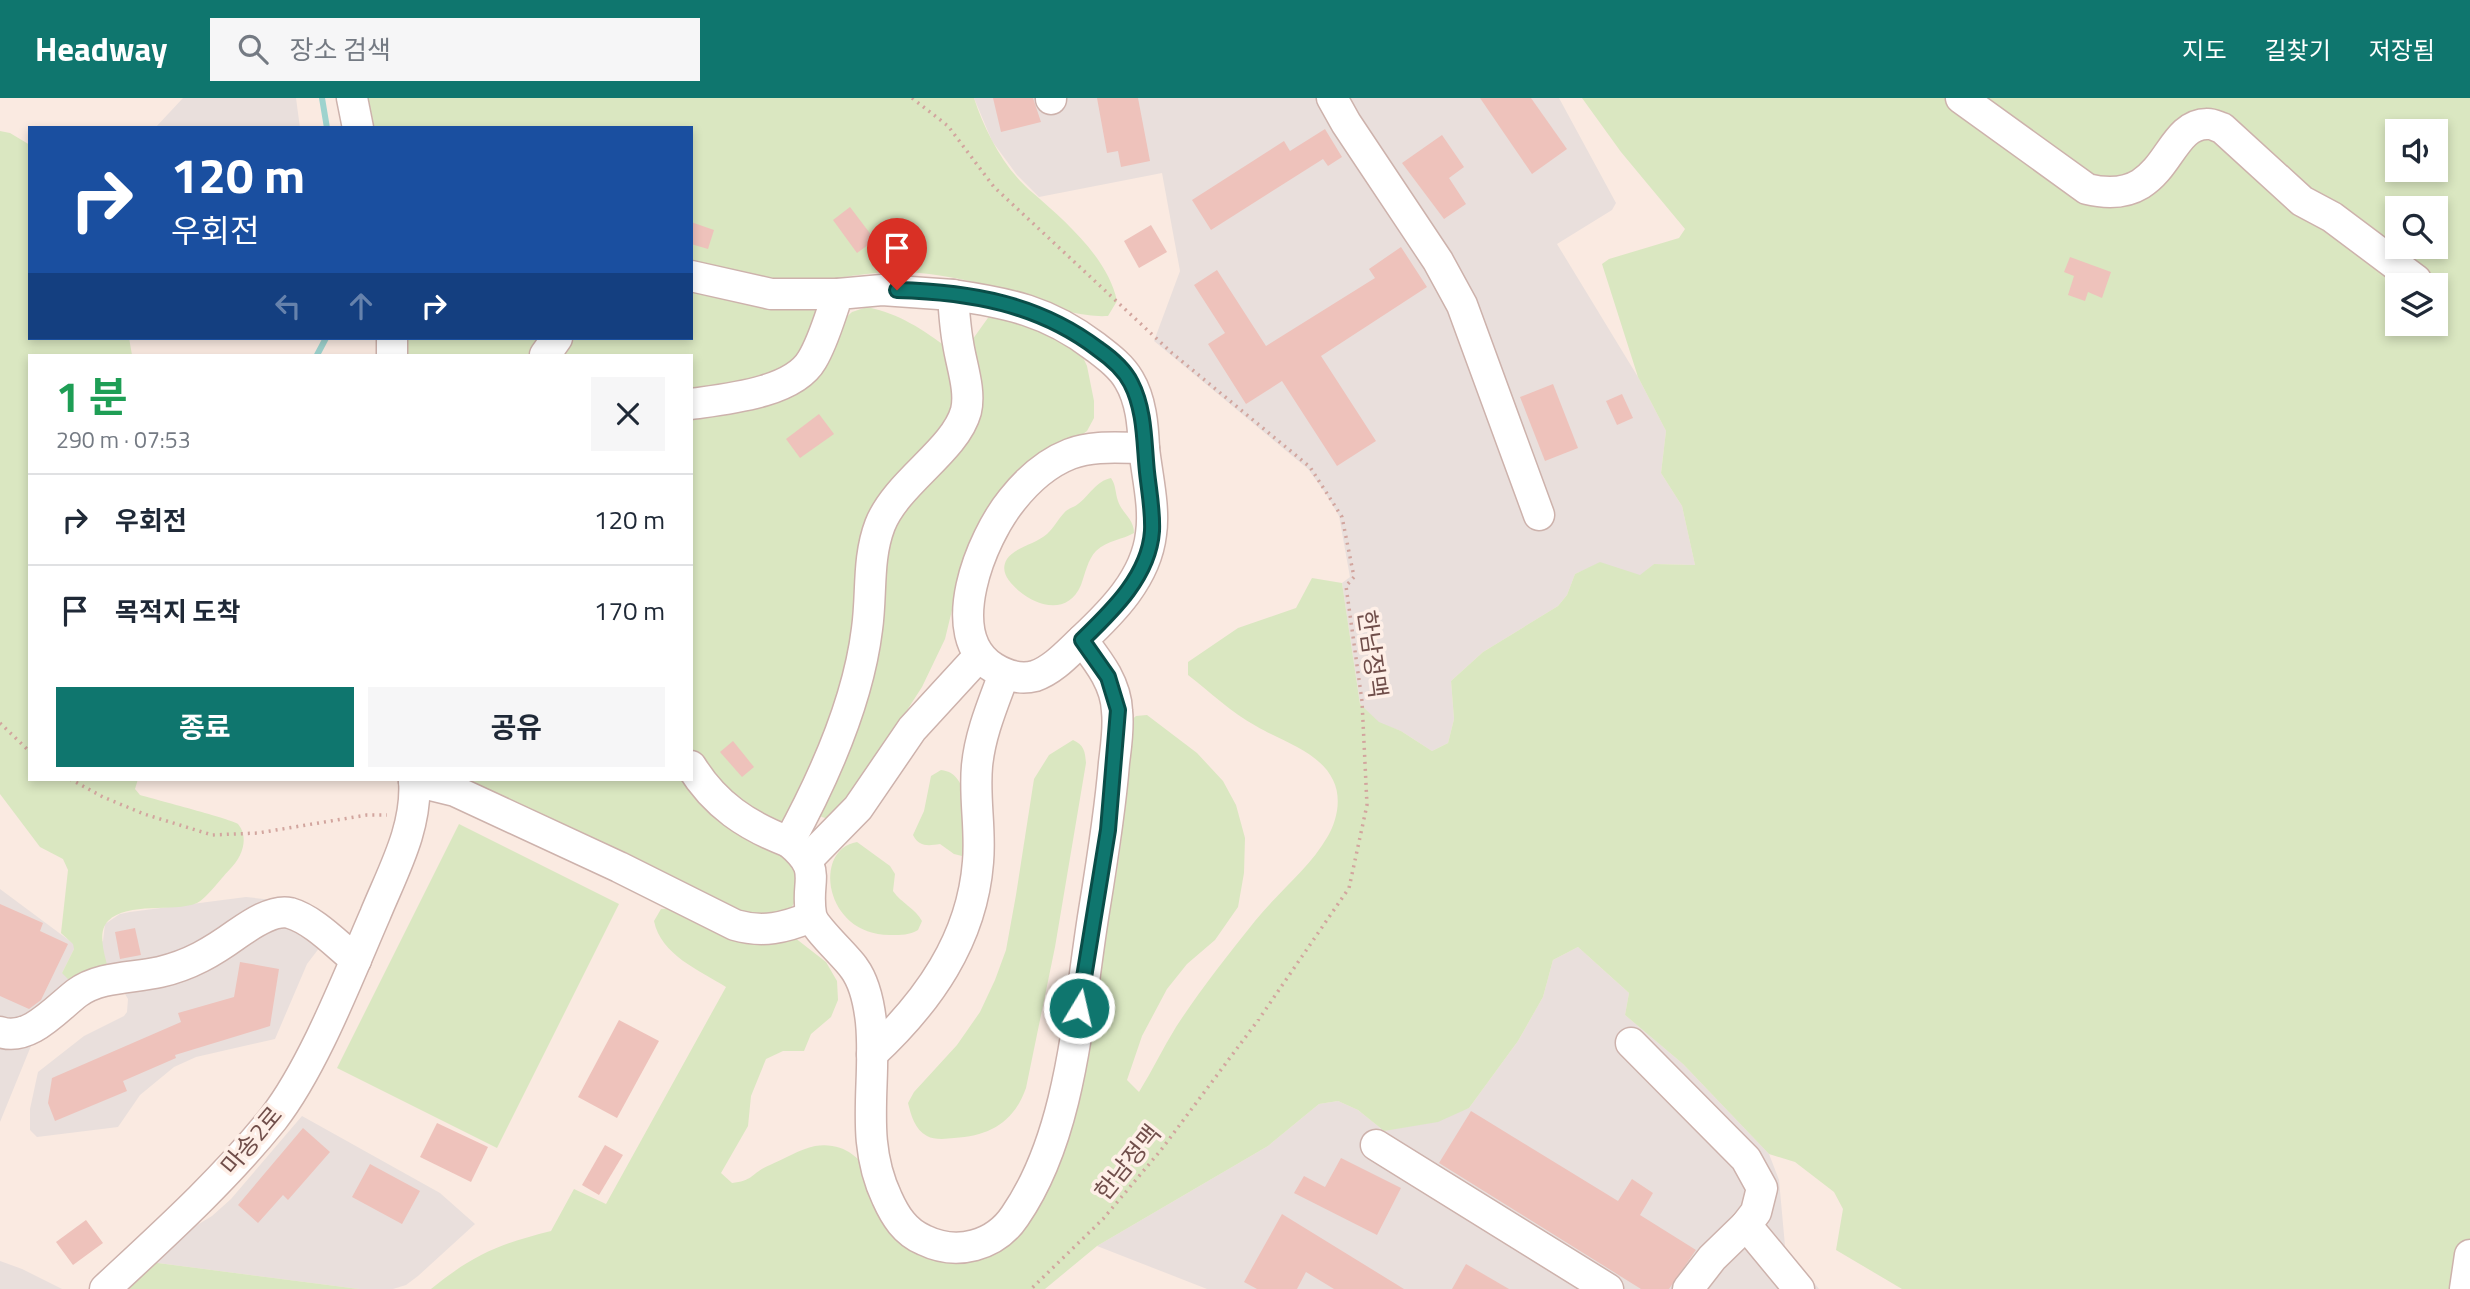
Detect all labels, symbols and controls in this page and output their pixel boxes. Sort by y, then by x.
search box [210,18,700,81]
text: Headway [35,24,168,74]
icon: search [234,30,272,68]
text: 장소 검색 [290,30,391,69]
text: 지도 [2182,32,2227,68]
text: 길찾기 [2265,32,2331,68]
text: 저장됨 [2369,32,2435,68]
map controls [2385,119,2448,336]
button: sound [2385,119,2448,182]
text: 120 m [171,137,305,212]
icon: right [56,154,147,245]
button: search [2385,196,2448,259]
text: 우회전 [171,206,259,254]
pin [867,218,927,290]
icon: arrive [878,229,916,267]
button: layers [2385,273,2448,336]
icon: left [269,287,307,325]
icon: ahead [342,287,380,325]
icon: right [415,287,453,325]
text: 1 분 [56,364,127,428]
button: close [591,377,665,451]
text: 290 m · 07:53 [56,422,191,457]
text: 120 m [594,500,665,539]
icon: right [56,501,94,539]
text: 우회전 [115,501,187,540]
text: 170 m [594,591,665,630]
icon: arrive [56,592,94,630]
text: 목적지 도착 [115,592,240,631]
street label: 한남정맥 [1349,608,1397,700]
button: 종료 [56,687,354,767]
button: 공유 [368,687,665,767]
position arrow [1042,971,1116,1045]
street label: 마송2로 [212,1098,290,1182]
street label: 한남정맥 [1085,1116,1169,1208]

